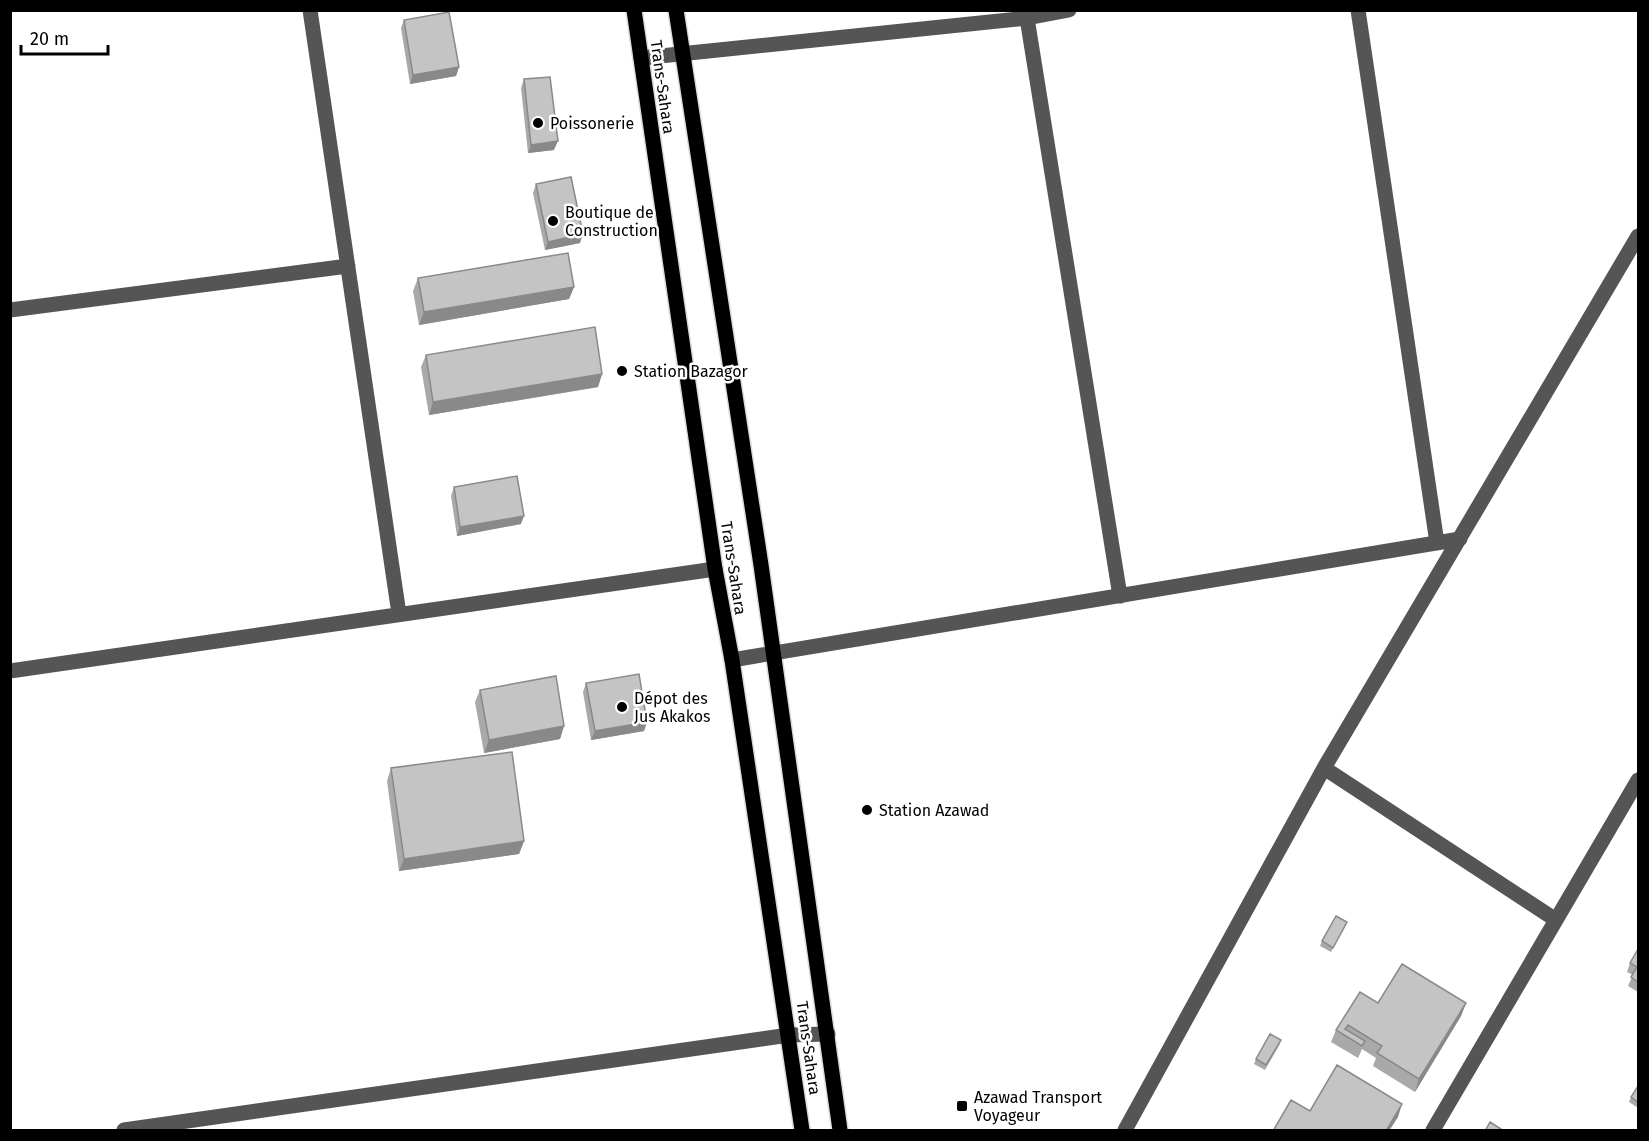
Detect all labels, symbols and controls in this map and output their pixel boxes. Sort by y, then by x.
scale bar [21,18,108,56]
text: 20 m [30,28,69,50]
street label: Trans-Sahara [647,39,678,135]
place label: Poissonerie [550,114,634,133]
marker: Poissonerie [531,116,545,130]
place label: Boutique de Construction [565,203,658,240]
marker: Boutique de Construction [546,214,560,228]
place label: Station Bazagor [634,362,748,381]
marker: Station Bazagor [615,364,629,378]
street label: Trans-Sahara [717,520,750,616]
place label: Dépot des Jus Akakos [634,689,711,726]
marker: Dépot des Jus Akakos [615,700,629,714]
place label: Station Azawad [879,801,989,820]
marker: Station Azawad [860,803,874,817]
street label: Trans-Sahara [793,1000,824,1096]
place label: Azawad Transport Voyageur [974,1088,1102,1125]
marker: Azawad Transport Voyageur [955,1099,969,1113]

